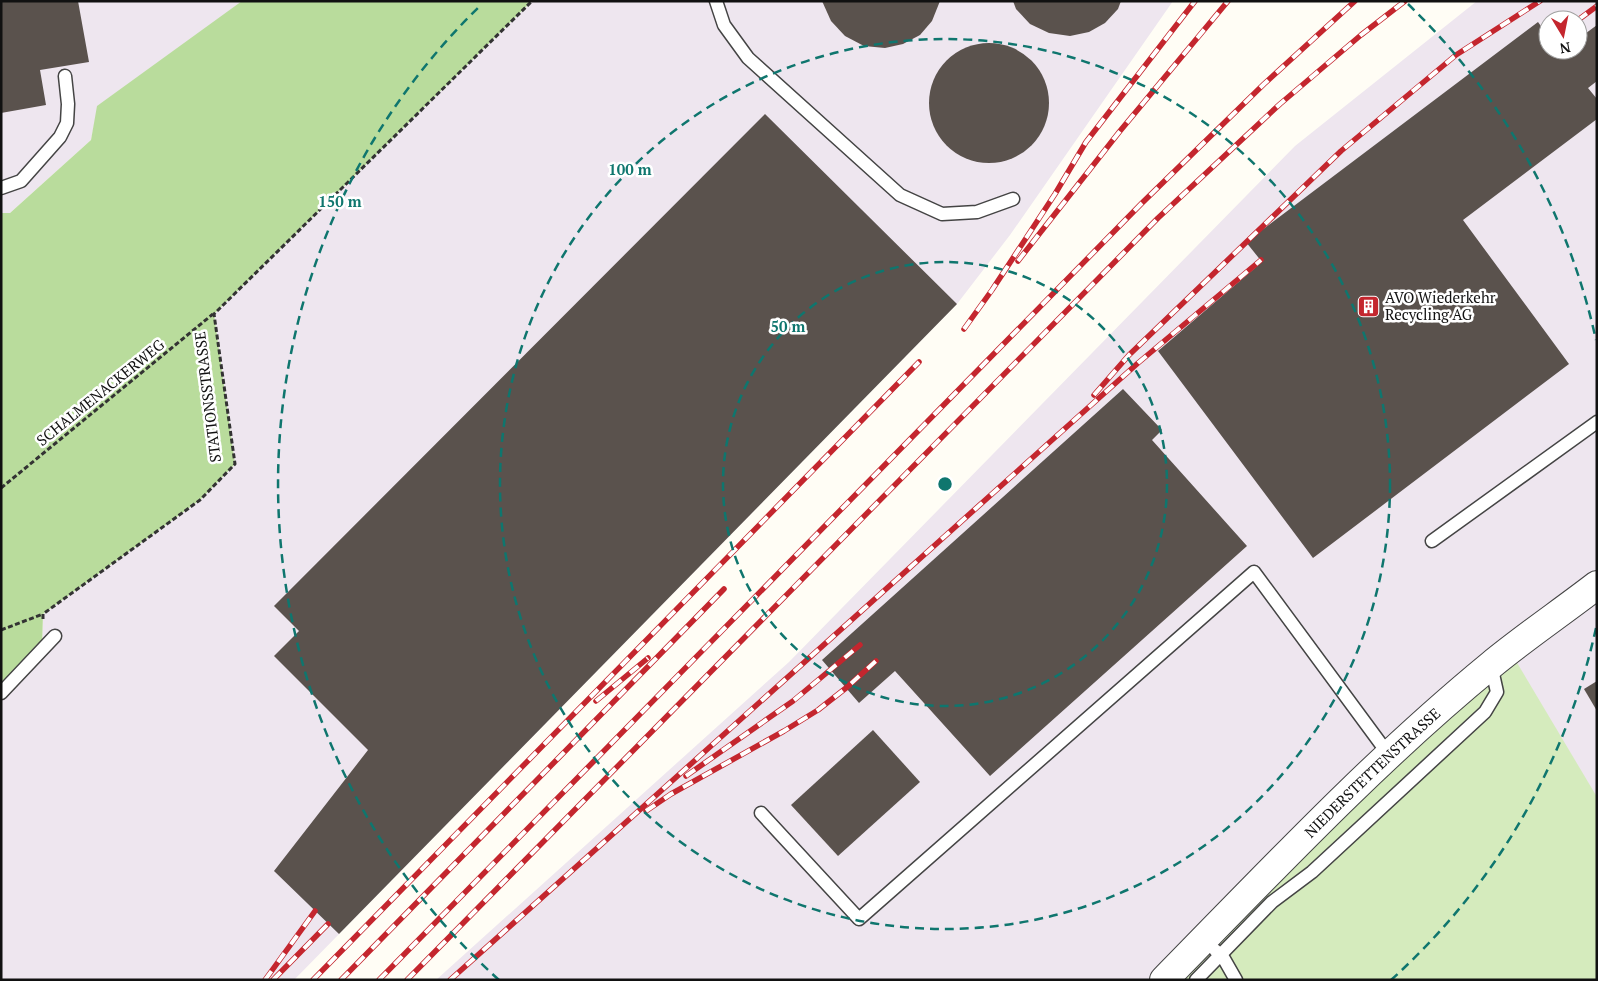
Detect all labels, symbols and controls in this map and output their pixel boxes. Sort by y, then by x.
north arrow [1538,10,1588,60]
text: N [1558,38,1572,59]
text: 100 m [608,159,652,179]
text: 150 m [318,191,362,211]
place label: AVO Wiederkehr Recycling AG [1385,287,1496,324]
building icon: AVO Wiederkehr Recycling AG [1357,294,1381,318]
text: 50 m [771,316,806,336]
street label: STATIONSSTRASSE [189,330,225,464]
street label: SCHALMENACKERWEG [32,334,169,450]
centre of rings [936,475,954,493]
street label: NIEDERSTETTENSTRASSE [1300,703,1444,842]

